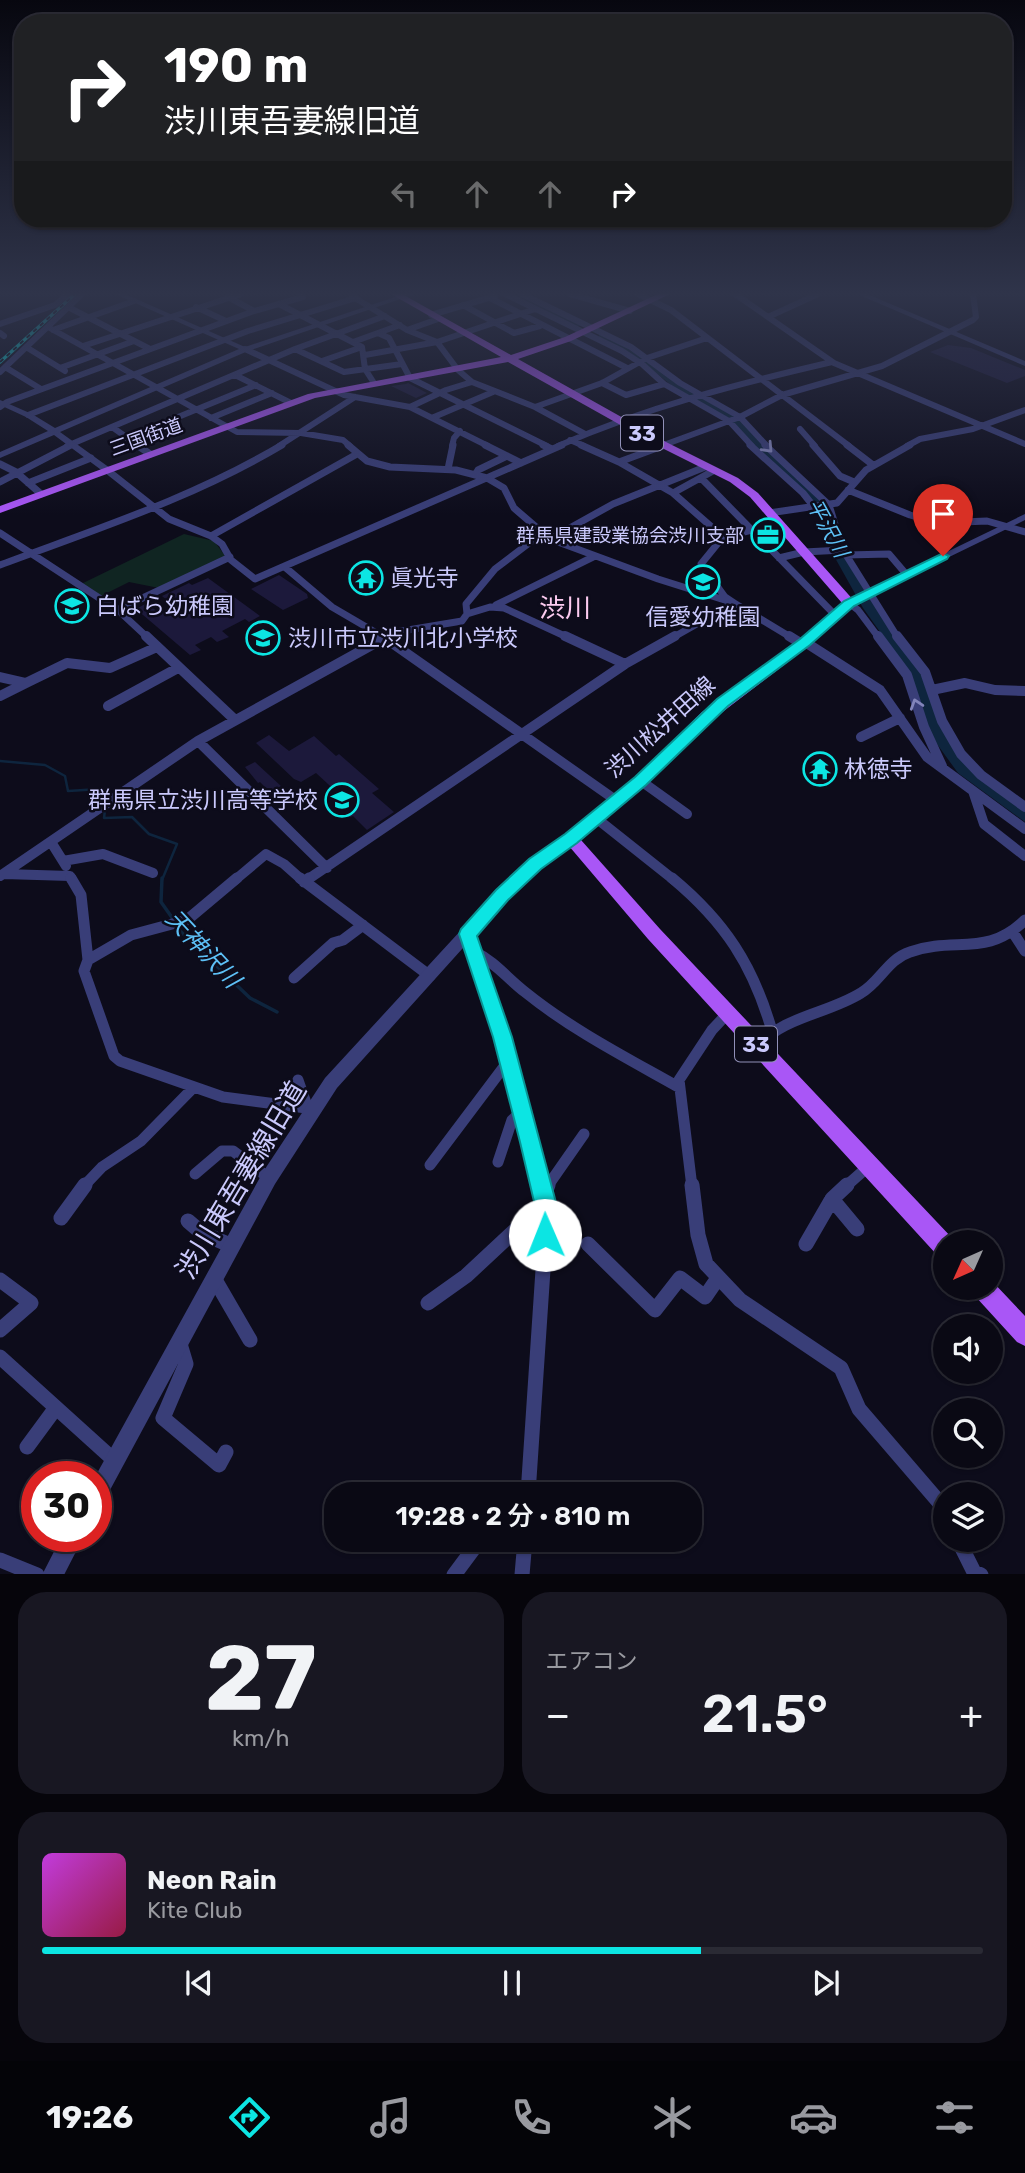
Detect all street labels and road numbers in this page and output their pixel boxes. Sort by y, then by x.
street label: 三国街道 [106,413,186,461]
road number: 33 [621,416,663,450]
street label: 渋川松井田線 [599,670,721,784]
road number: 33 [735,1026,777,1062]
street label: 渋川東吾妻線旧道 [169,1075,313,1285]

